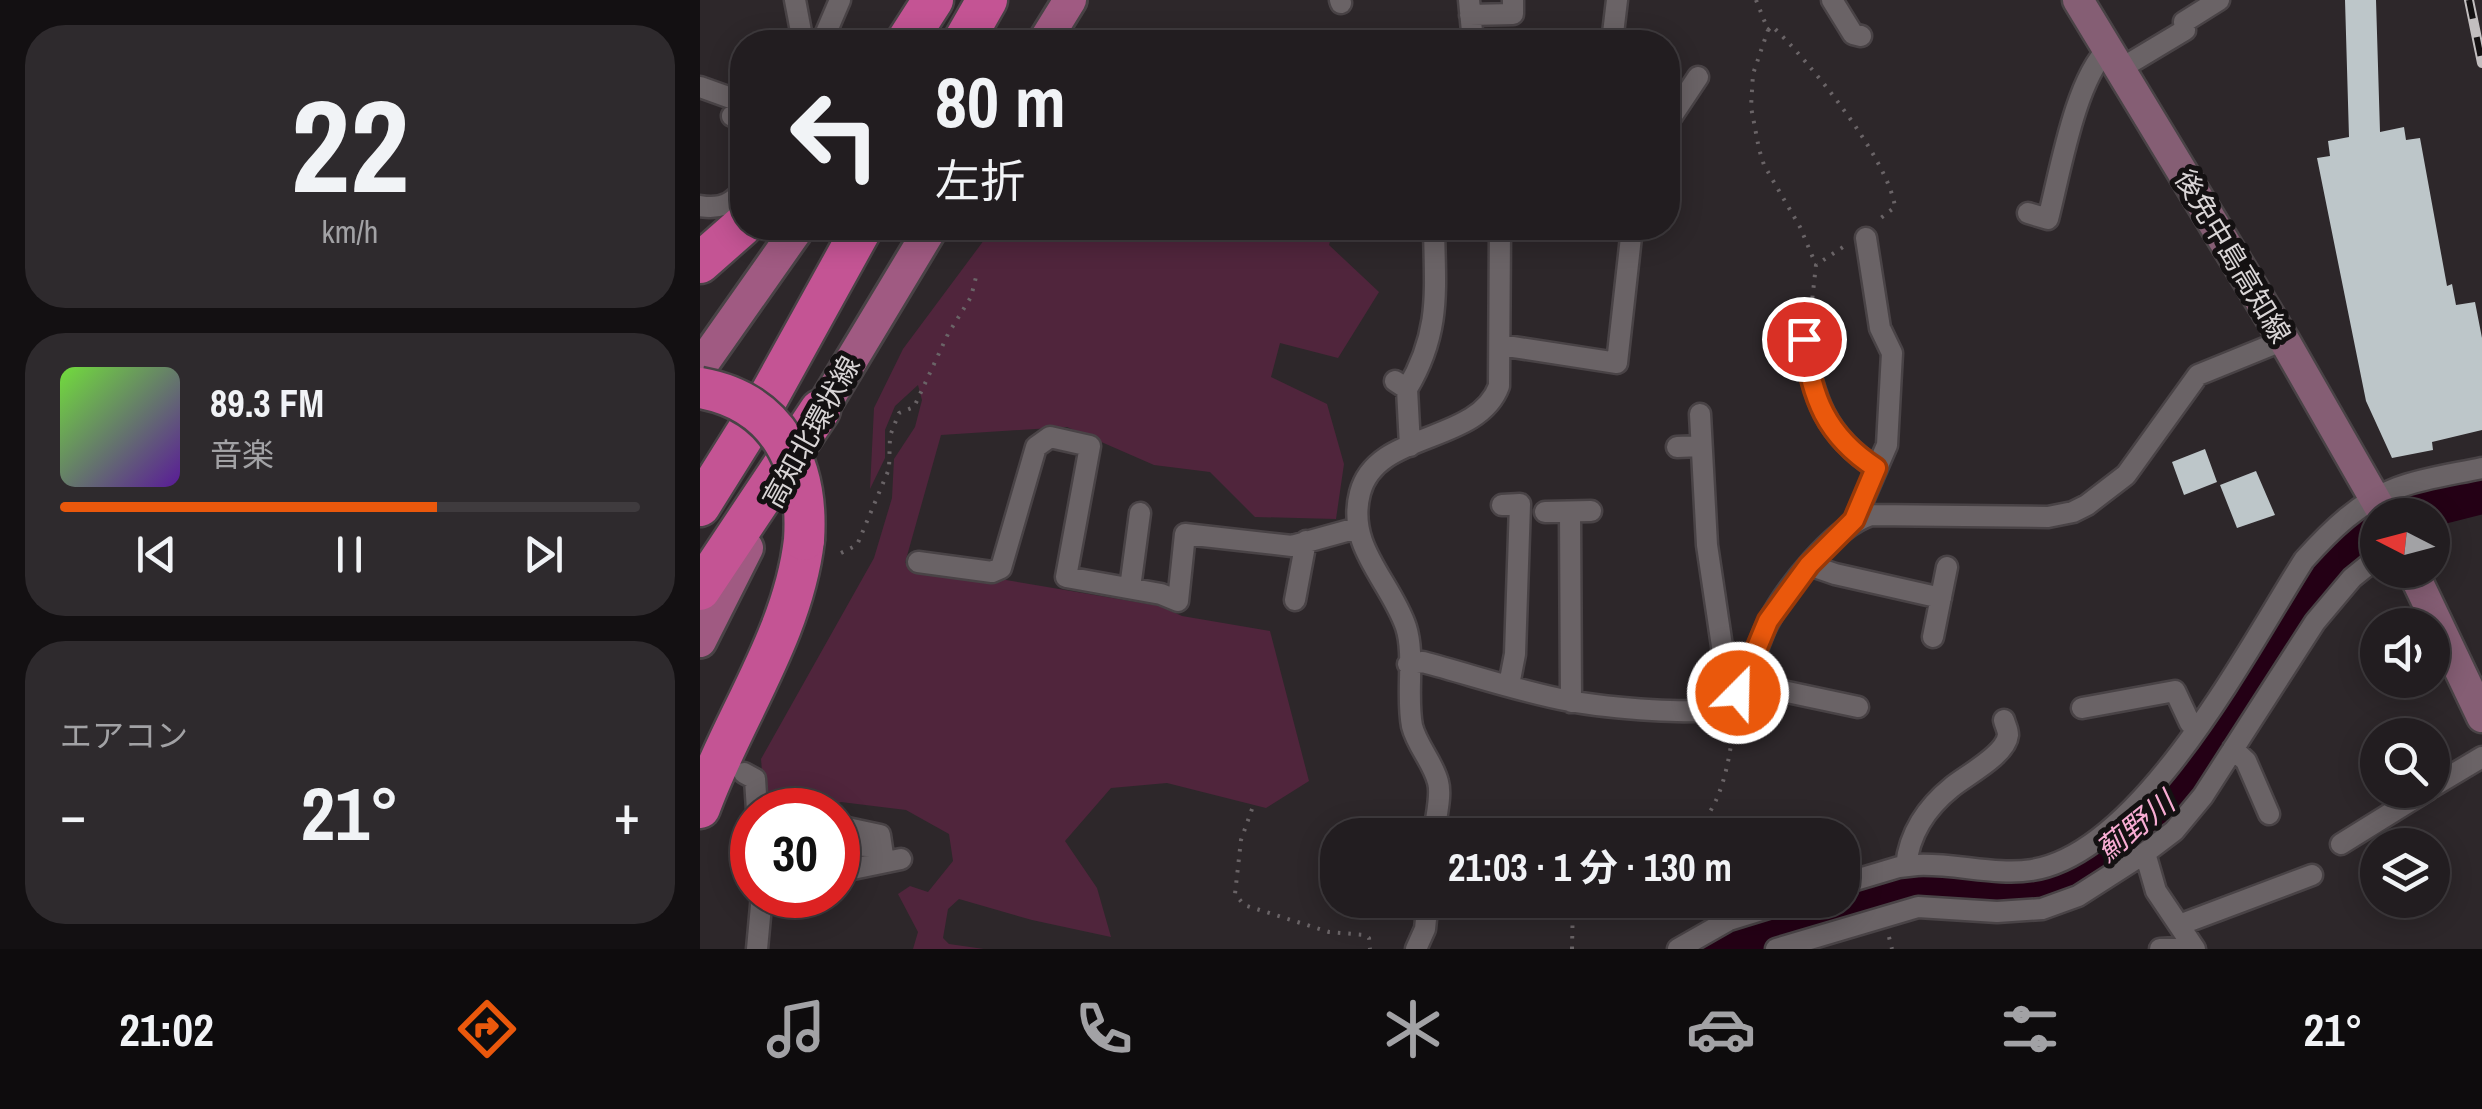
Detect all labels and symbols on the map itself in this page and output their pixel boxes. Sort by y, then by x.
street label: 後免中島高知線 [2166,162,2300,350]
pin [1762,297,1847,382]
street label: 高知北環状線 [754,349,868,515]
north arrow [2360,498,2450,588]
position arrow [1686,641,1790,745]
water label: 薊野川 [2087,780,2185,870]
speed limit sign: 30 [730,788,860,918]

